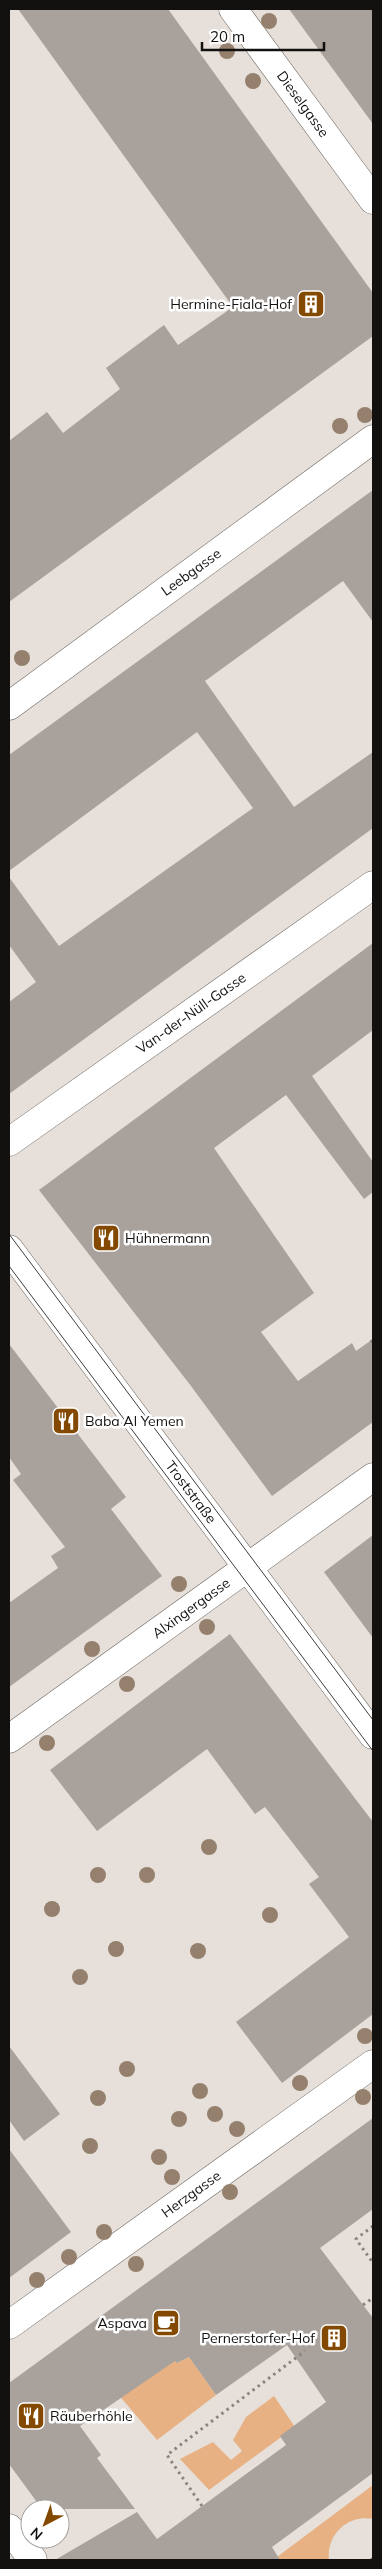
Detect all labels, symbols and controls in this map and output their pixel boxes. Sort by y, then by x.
scale bar [202,20,324,52]
text: 20 m [210,27,245,46]
street label: Dieselgasse [273,67,333,141]
building icon: Hermine-Fiala-Hof [296,289,326,319]
place label: Hermine-Fiala-Hof [170,295,292,313]
street label: Leebgasse [158,544,224,600]
street label: Van-der-Nüll-Gasse [133,968,249,1058]
restaurant icon: Hühnermann [91,1223,121,1253]
place label: Hühnermann [125,1229,210,1247]
restaurant icon: Baba Al Yemen [51,1406,81,1436]
place label: Baba Al Yemen [85,1412,184,1430]
street label: Troststraße [162,1457,220,1527]
street label: Alxingergasse [148,1574,234,1642]
street label: Herzgasse [158,2166,224,2222]
cafe icon: Aspava [151,2308,181,2338]
place label: Aspava [97,2314,147,2332]
building icon: Pernerstorfer-Hof [319,2323,349,2353]
place label: Pernerstorfer-Hof [201,2329,315,2347]
restaurant icon: Räuberhöhle [16,2401,46,2431]
place label: Räuberhöhle [50,2407,133,2425]
north arrow [20,2499,70,2549]
text: N [27,2524,46,2544]

